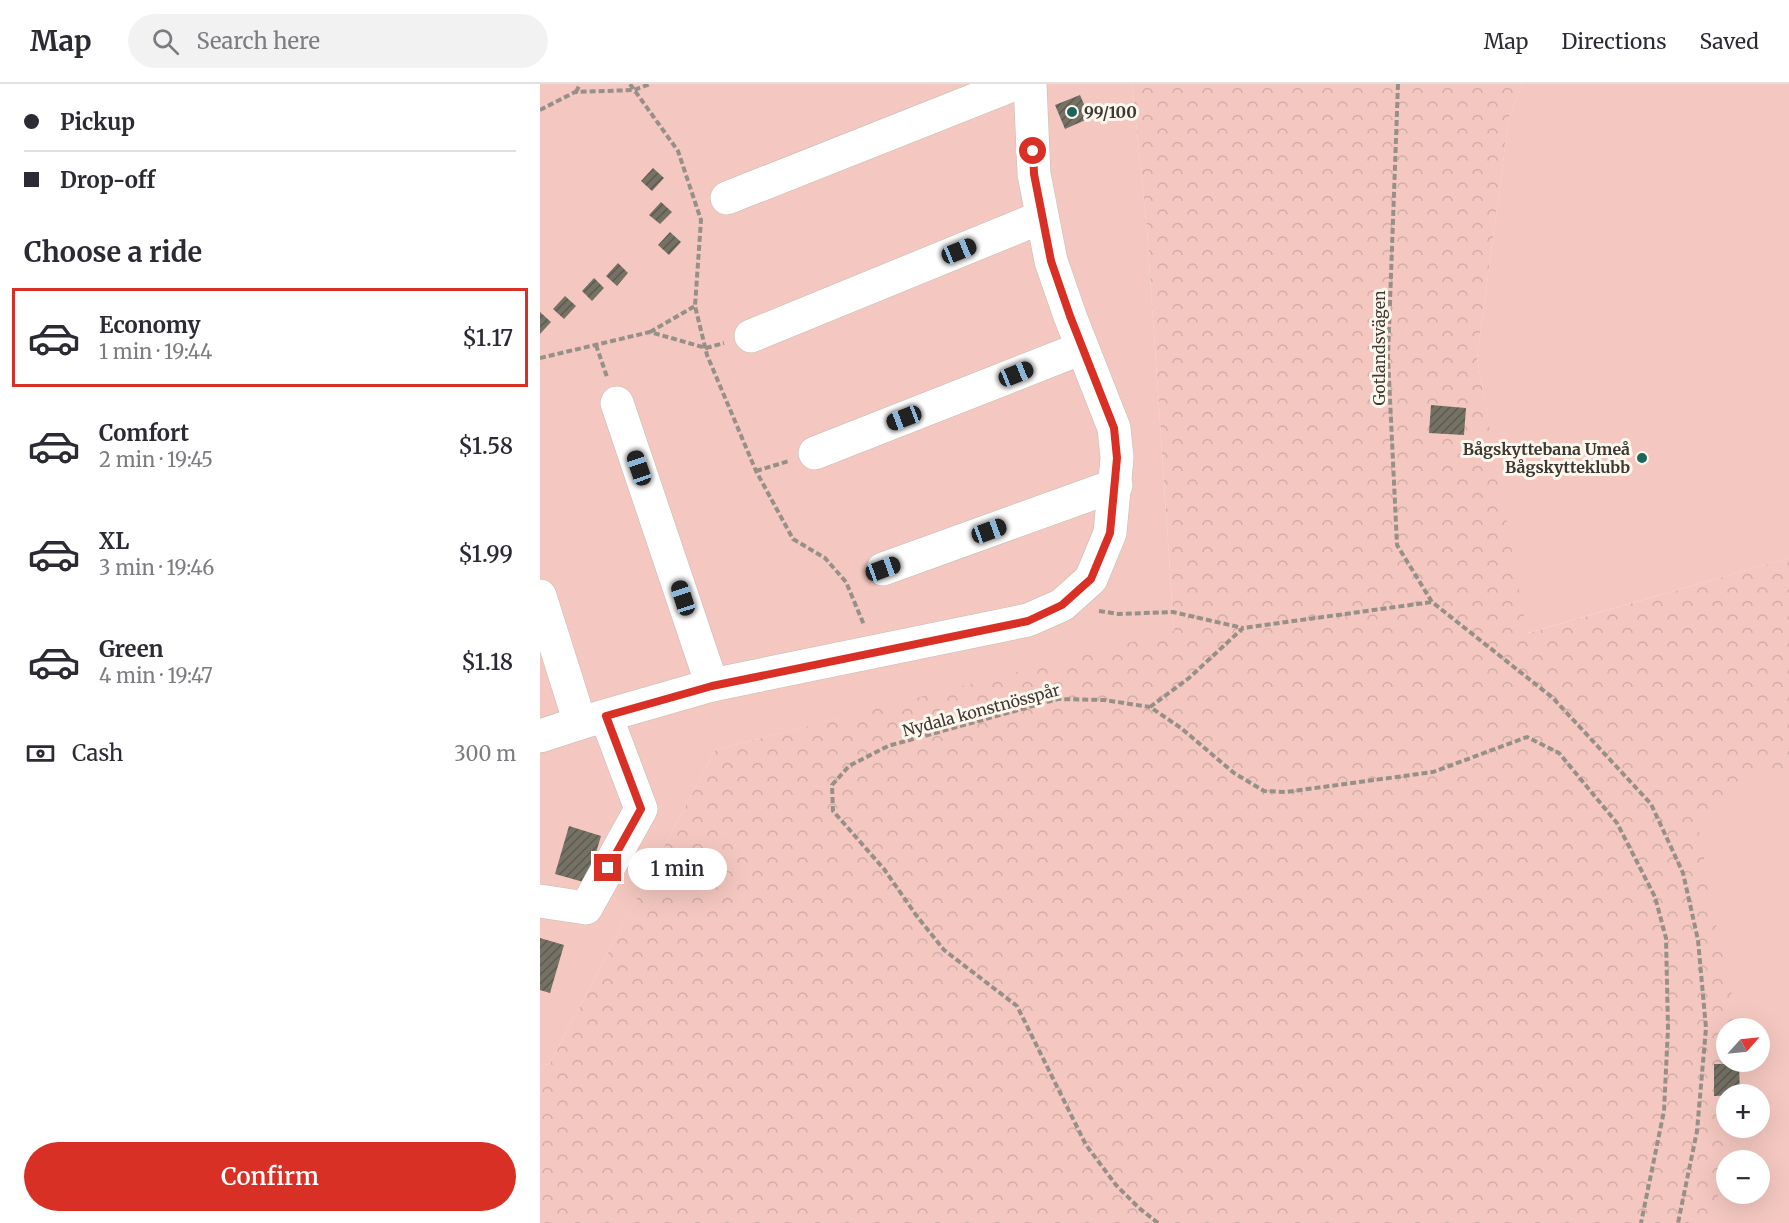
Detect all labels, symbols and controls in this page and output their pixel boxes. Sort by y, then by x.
search box [128,14,548,68]
text: Map [30,23,92,59]
icon: search [149,25,182,58]
text: Search here [197,27,320,55]
text: Map [1484,28,1528,55]
text: Directions [1561,28,1666,55]
text: Saved [1699,28,1759,55]
place label: 99/100 [1084,102,1137,122]
marker: 99/100 [1065,105,1079,119]
text: Pickup [60,108,135,136]
route start [1019,137,1046,164]
text: Drop-off [60,166,155,194]
text: Choose a ride [24,235,202,269]
car [939,236,979,266]
street label: Gotlandsvägen [1369,290,1389,406]
icon: car [27,311,81,365]
text: Economy [99,311,200,339]
text: $1.17 [462,324,513,352]
text: 1 min · 19:44 [99,339,212,364]
car [996,359,1036,389]
car [884,403,924,433]
icon: car [27,419,81,473]
text: Comfort [99,419,189,447]
text: $1.58 [458,432,513,460]
place label: Bågskyttebana Umeå Bågskytteklubb [1463,439,1630,477]
text: 2 min · 19:45 [99,447,213,472]
car [625,448,653,488]
marker: Bågskyttebana Umeå Bågskytteklubb [1635,451,1649,465]
car [969,516,1009,546]
icon: car [27,527,81,581]
text: XL [99,527,129,555]
text: $1.99 [458,540,513,568]
car [863,554,903,584]
text: 3 min · 19:46 [99,555,214,580]
car [669,578,697,618]
icon: car [27,635,81,689]
text: Green [99,635,163,663]
text: $1.18 [461,648,513,676]
text: 4 min · 19:47 [99,663,213,688]
street label: Nydala konstnösspår [900,679,1062,741]
icon: cash [24,737,57,770]
text: Cash [72,739,123,767]
text: 300 m [454,741,516,766]
callout: 1 min [629,847,728,889]
route end [594,854,621,881]
text: 1 min [651,856,704,881]
north arrow [1716,1018,1770,1072]
map controls [1716,1018,1770,1204]
button: + [1716,1084,1770,1138]
button: Confirm [24,1142,516,1211]
button: − [1716,1150,1770,1204]

